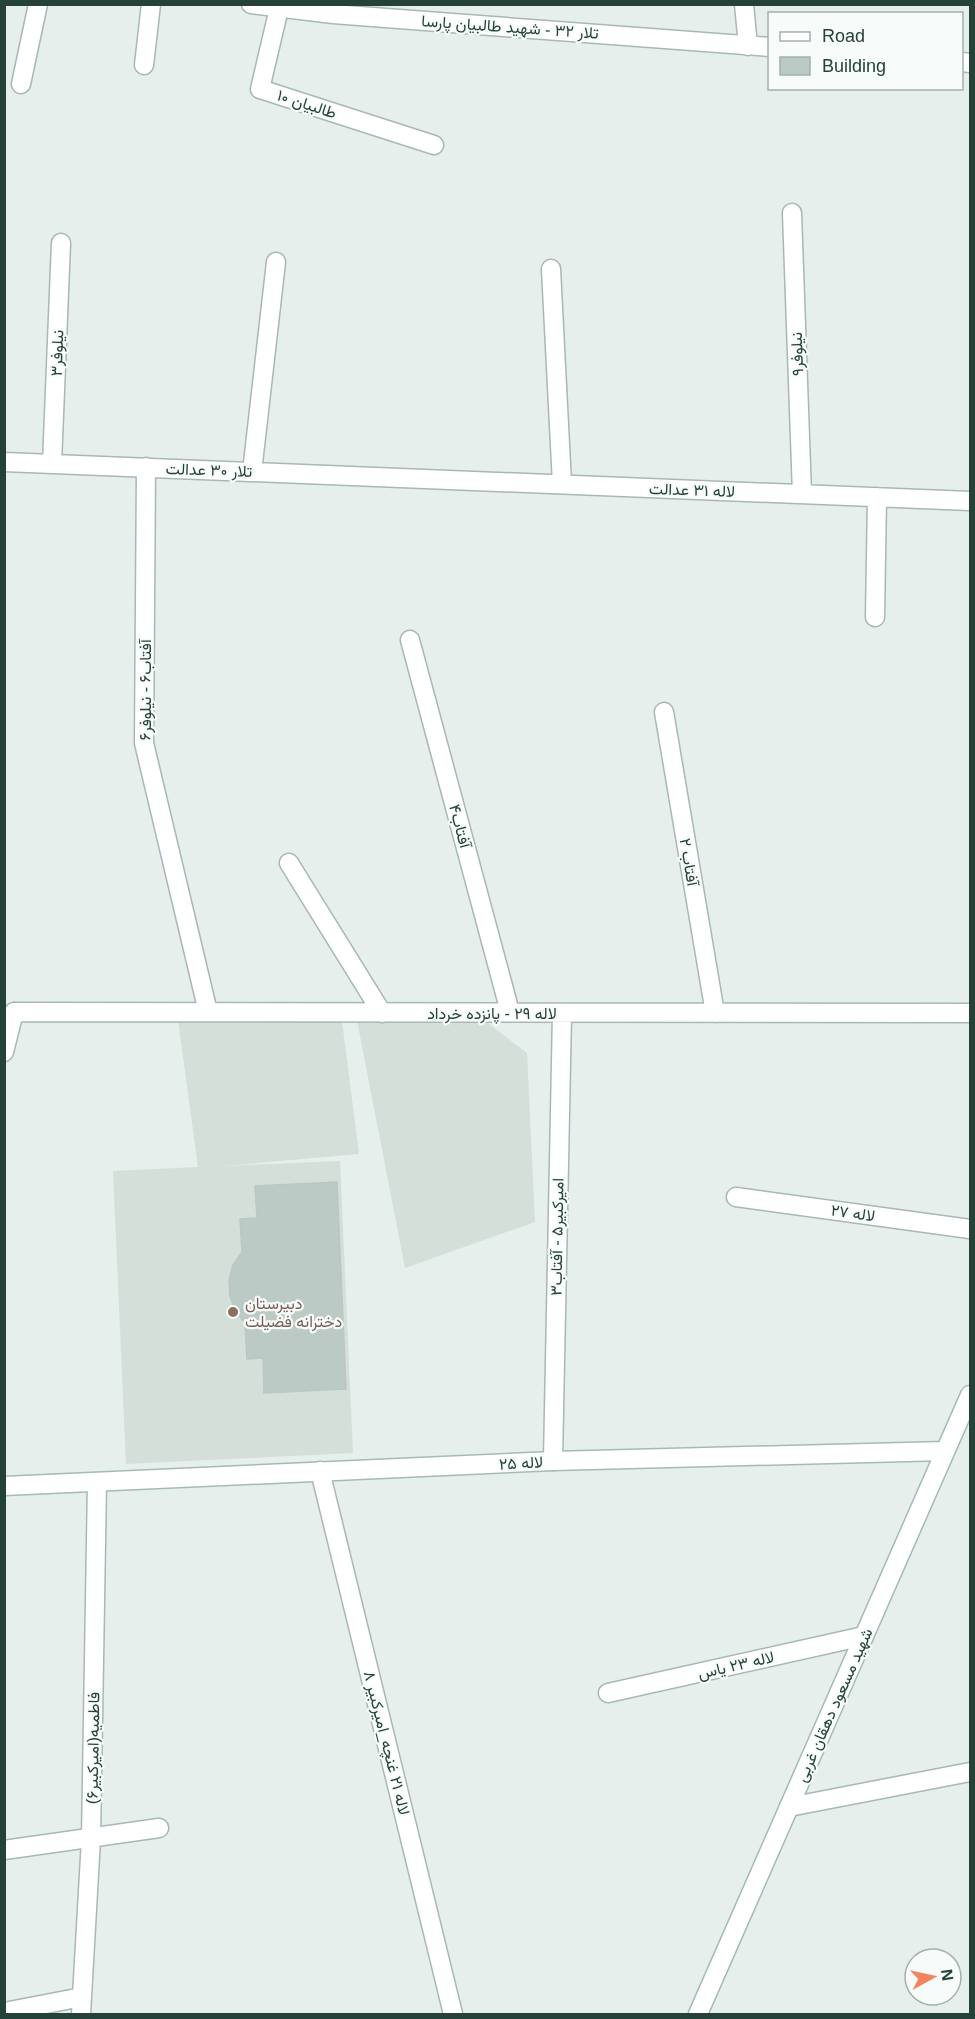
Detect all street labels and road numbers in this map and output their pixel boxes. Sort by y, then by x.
street label: تلار ۳۲ - شهید طالبیان پارسا [421,12,599,45]
street label: طالبیان ۱۰ [275,86,339,123]
street label: نیلوفر۳ [48,329,68,377]
street label: نیلوفر۹ [788,332,808,376]
street label: تلار ۳۰ عدالت [165,460,253,482]
street label: لاله ۳۱ عدالت [649,480,735,500]
street label: آفتاب۶ - نیلوفر۶ [137,638,156,741]
street label: آفتاب۴ [445,802,474,851]
street label: آفتاب ۲ [675,837,702,889]
street label: لاله ۲۹ - پانزده خرداد [427,1005,557,1025]
street label: امیرکبیر۵ - آفتاب۳ [547,1178,569,1296]
street label: لاله ۲۷ [830,1202,876,1224]
street label: لاله ۲۵ [498,1453,544,1473]
street label: شهید مسعود دهقان غربی [792,1625,877,1785]
street label: لاله ۲۳ یاس [696,1648,776,1684]
street label: لاله ۲۱ غنچه_امیرکبیر ۸ [358,1669,413,1818]
street label: فاطمیه(امیرکبیر۶) [84,1692,104,1804]

